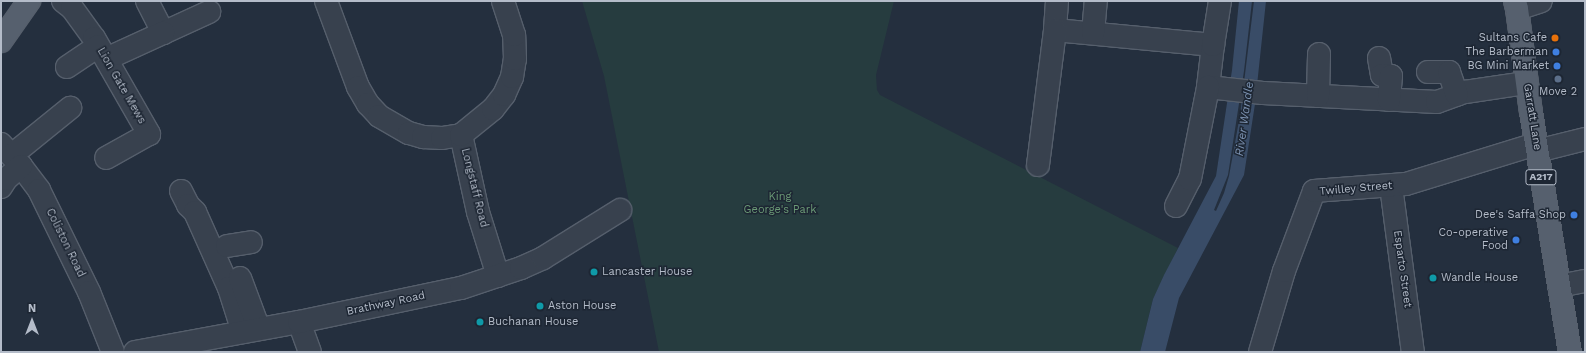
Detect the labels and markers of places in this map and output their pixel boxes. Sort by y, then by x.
place label: Sultans Cafe [1479,31,1547,45]
marker: Sultans Cafe [1550,33,1560,43]
place label: The Barberman [1466,45,1548,59]
marker: The Barberman [1551,47,1561,57]
place label: BG Mini Market [1467,59,1549,73]
marker: BG Mini Market [1552,61,1562,71]
marker: Move 2 [1553,74,1563,84]
place label: Move 2 [1539,85,1577,99]
place label: Dee's Saffa Shop [1475,208,1566,222]
marker: Dee's Saffa Shop [1569,210,1579,220]
place label: Co-operative Food [1438,227,1508,253]
marker: Co-operative Food [1511,235,1521,245]
place label: Lancaster House [602,265,693,279]
marker: Lancaster House [589,267,599,277]
place label: Wandle House [1441,271,1518,285]
marker: Wandle House [1428,273,1438,283]
place label: Aston House [548,299,616,313]
marker: Aston House [535,301,545,311]
place label: Buchanan House [488,315,578,329]
marker: Buchanan House [475,317,485,327]

